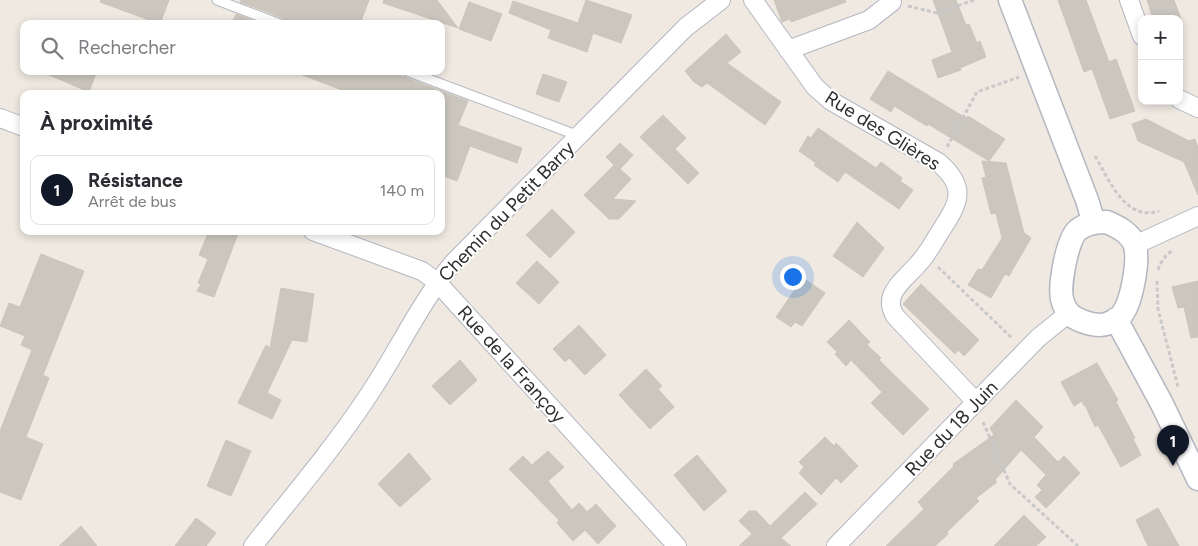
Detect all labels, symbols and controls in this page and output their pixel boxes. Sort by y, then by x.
map controls [1138,15,1183,105]
button: + [1138,15,1183,60]
search box [20,20,445,75]
icon: search [38,34,66,62]
text: Rechercher [78,36,176,59]
button: − [1138,60,1183,105]
street label: Rue des Glières [821,86,945,175]
text: À proximité [40,110,153,135]
street label: Chemin du Petit Barry [434,137,579,286]
text: Résistance [88,169,183,192]
text: 1 [54,181,60,200]
text: 140 m [380,181,424,200]
text: Arrêt de bus [88,192,176,211]
your location [780,264,806,290]
street label: Rue de la Françoy [453,301,570,428]
street label: Rue du 18 Juin [900,376,1003,481]
pin: 1 [1157,425,1189,466]

